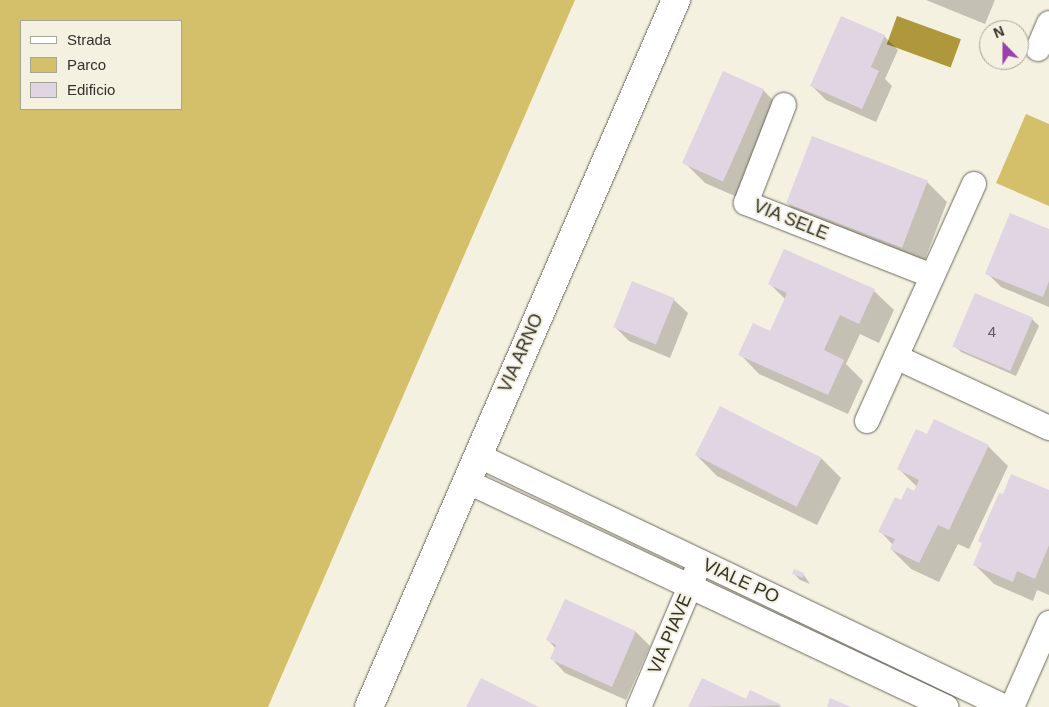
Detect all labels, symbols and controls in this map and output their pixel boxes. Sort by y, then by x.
legend [20,20,182,110]
north arrow [979,20,1029,70]
text: N [991,23,1006,41]
text: Strada [67,31,111,48]
text: Parco [67,56,106,73]
text: Edificio [67,81,115,98]
street label: VIA SELE [750,195,832,245]
street label: VIA ARNO [494,309,548,397]
house number: 4 [988,323,996,341]
street label: VIALE PO [699,554,783,608]
street label: VIA PIAVE [643,590,697,678]

